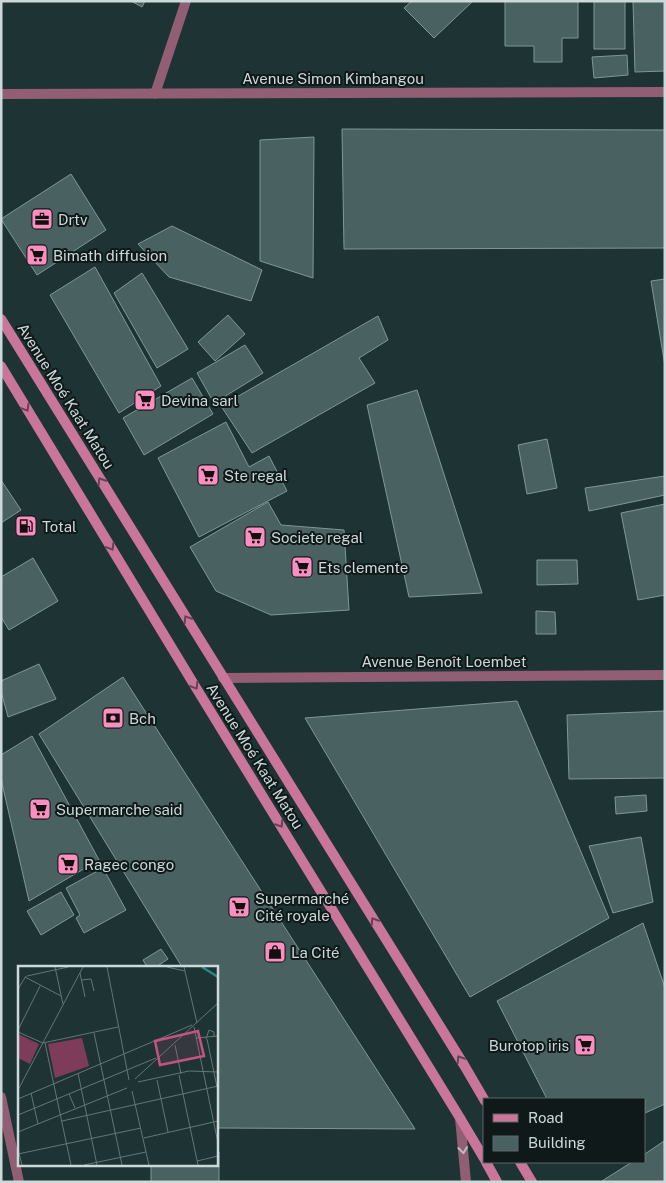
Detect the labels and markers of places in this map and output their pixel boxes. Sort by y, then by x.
office icon: Drtv [30,207,54,231]
place label: Drtv [58,211,88,228]
supermarket icon: Bimath diffusion [25,243,49,267]
place label: Bimath diffusion [53,247,167,264]
supermarket icon: Devina sarl [133,388,157,412]
place label: Devina sarl [161,392,238,409]
supermarket icon: Ste regal [196,463,220,487]
place label: Ste regal [224,467,288,484]
fuel station icon: Total [14,514,38,538]
place label: Total [42,518,77,535]
supermarket icon: Societe regal [243,525,267,549]
place label: Societe regal [271,529,363,546]
supermarket icon: Ets clemente [290,555,314,579]
place label: Ets clemente [318,559,408,576]
bank icon: Bch [101,706,125,730]
place label: Bch [129,710,156,727]
supermarket icon: Supermarche said [28,797,52,821]
place label: Supermarche said [56,801,182,818]
supermarket icon: Ragec congo [56,852,80,876]
place label: Ragec congo [84,856,174,873]
place label: Supermarché Cité royale [255,890,349,924]
supermarket icon: Supermarché Cité royale [227,895,251,919]
shop icon: La Cité [263,940,287,964]
place label: La Cité [291,944,340,961]
supermarket icon: Burotop iris [573,1033,597,1057]
place label: Burotop iris [489,1037,569,1054]

